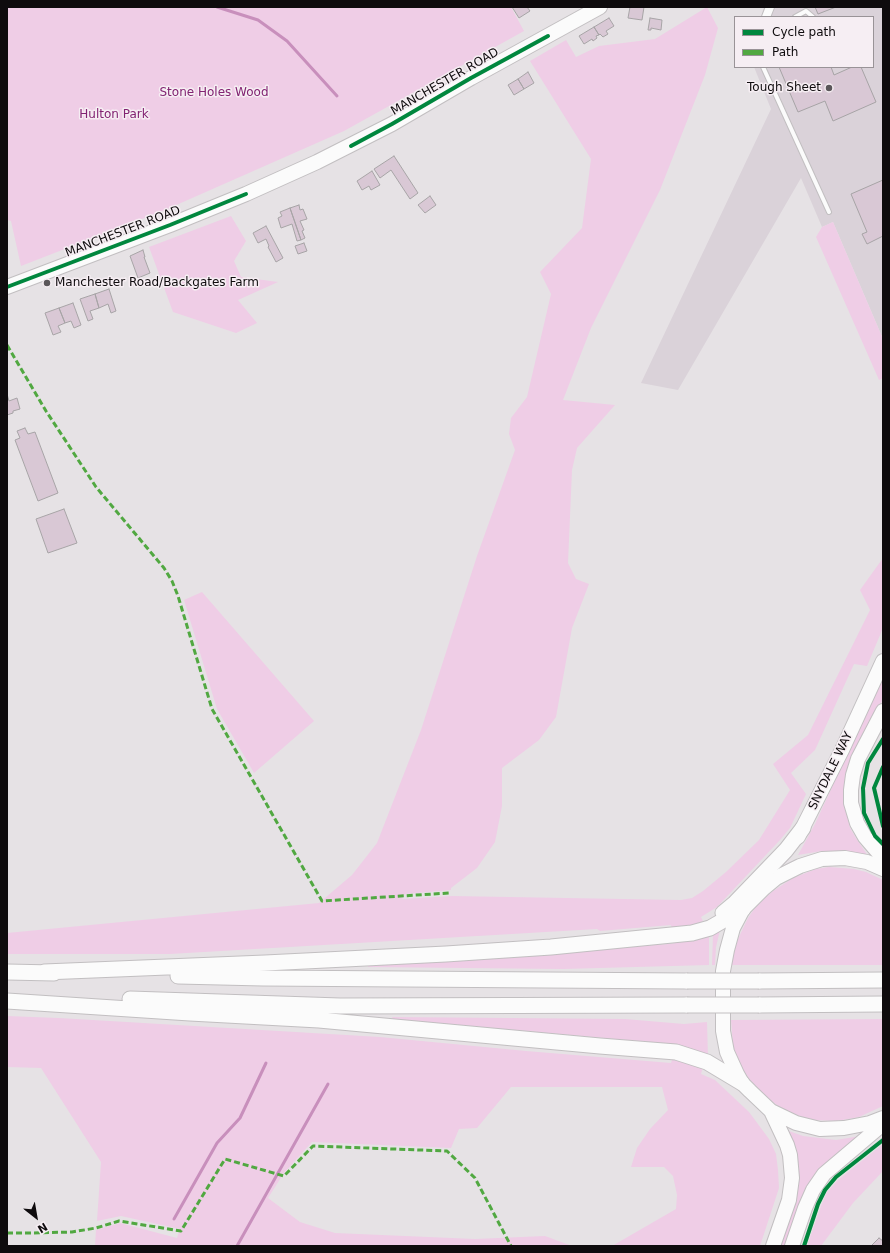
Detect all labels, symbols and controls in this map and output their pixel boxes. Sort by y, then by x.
legend [734,16,874,68]
text: Cycle path [772,25,836,39]
street label: MANCHESTER ROAD [388,45,502,119]
text: Path [772,45,798,59]
place label: Tough Sheet [747,81,821,95]
marker: Tough Sheet [824,83,834,93]
park label: Stone Holes Wood [159,86,269,100]
park label: Hulton Park [79,108,149,122]
street label: MANCHESTER ROAD [63,203,183,261]
place label: Manchester Road/Backgates Farm [55,276,259,290]
marker: Manchester Road/Backgates Farm [42,278,52,288]
street label: SNYDALE WAY [806,730,856,812]
north arrow [16,1197,56,1237]
text: N [35,1220,50,1236]

